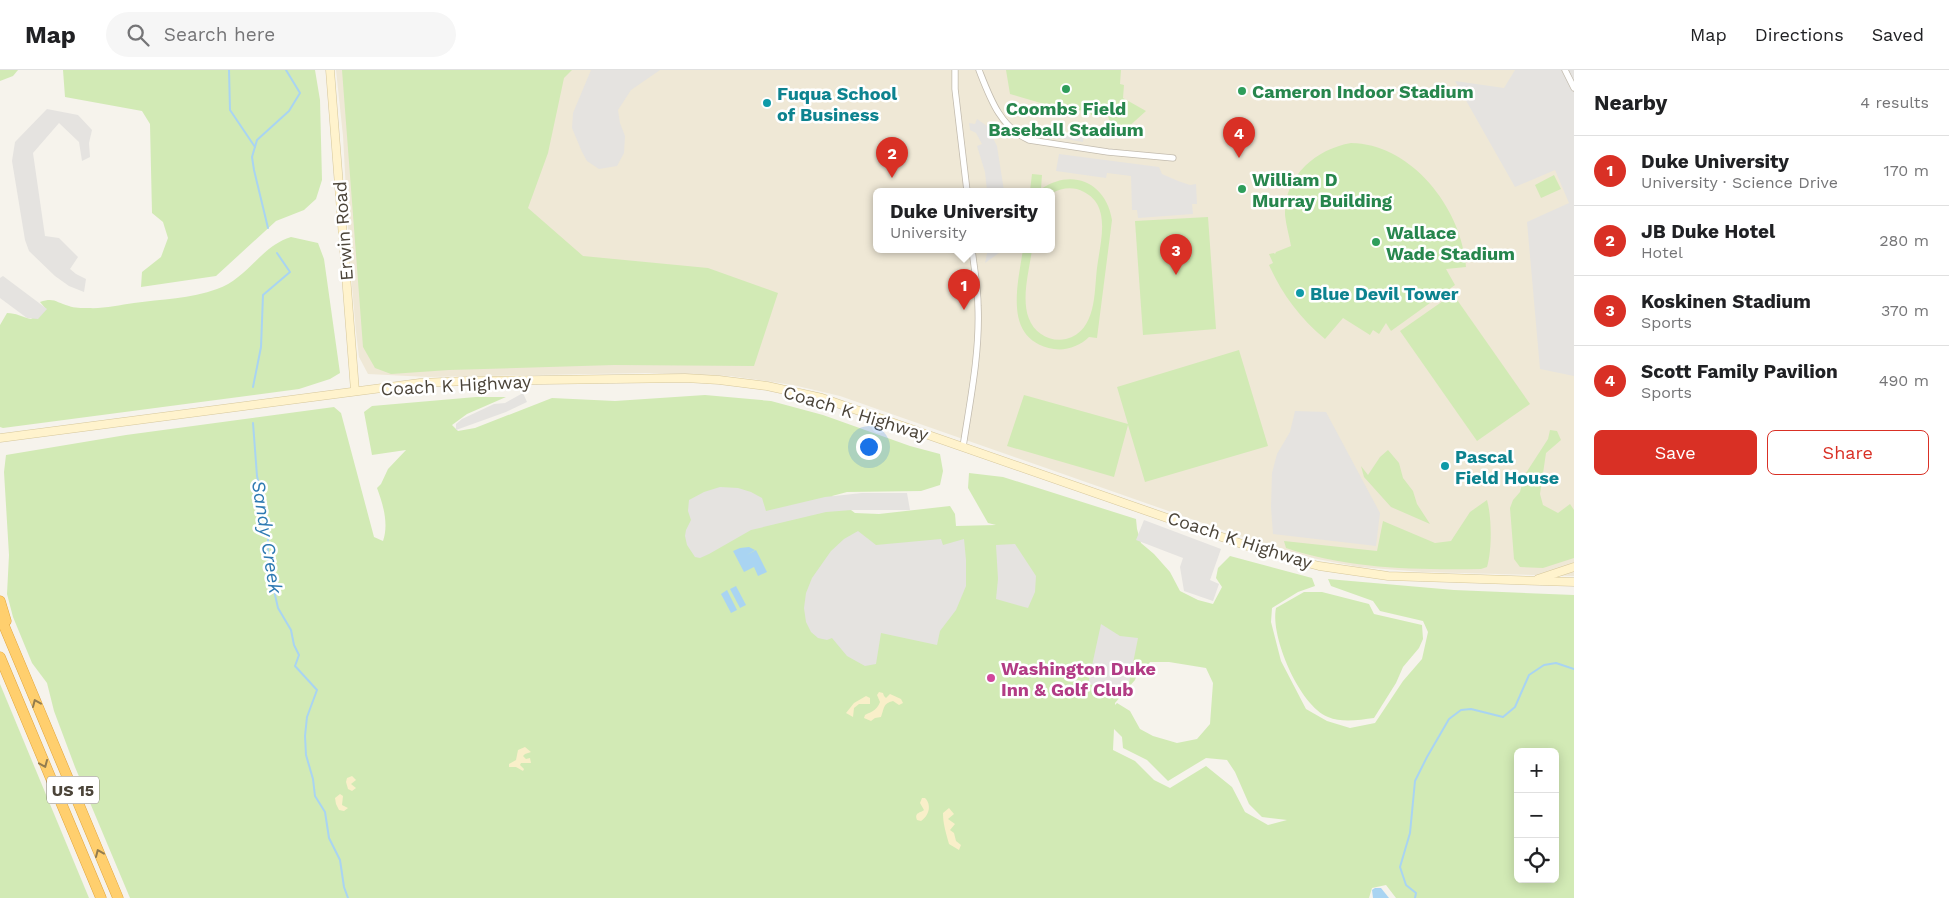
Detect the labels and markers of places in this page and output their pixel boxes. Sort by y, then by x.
place label: Cameron Indoor Stadium [1252,81,1474,102]
place label: Fuqua School of Business [777,83,897,125]
marker: Coombs Field Baseball Stadium [1060,83,1072,95]
marker: Cameron Indoor Stadium [1236,85,1248,97]
marker: Fuqua School of Business [761,97,773,109]
place label: Coombs Field Baseball Stadium [988,98,1144,140]
pin: 4 [1223,117,1255,158]
pin: 2 [876,137,908,178]
place label: William D Murray Building [1252,169,1393,211]
marker: William D Murray Building [1236,183,1248,195]
place label: Wallace Wade Stadium [1386,222,1515,264]
pin: 3 [1160,234,1192,275]
marker: Wallace Wade Stadium [1370,236,1382,248]
pin: 1 [948,269,980,310]
place label: Blue Devil Tower [1310,283,1459,304]
marker: Blue Devil Tower [1294,287,1306,299]
place label: Pascal Field House [1455,446,1559,488]
marker: Pascal Field House [1439,460,1451,472]
place label: Washington Duke Inn & Golf Club [1001,658,1156,700]
marker: Washington Duke Inn & Golf Club [985,672,997,684]

